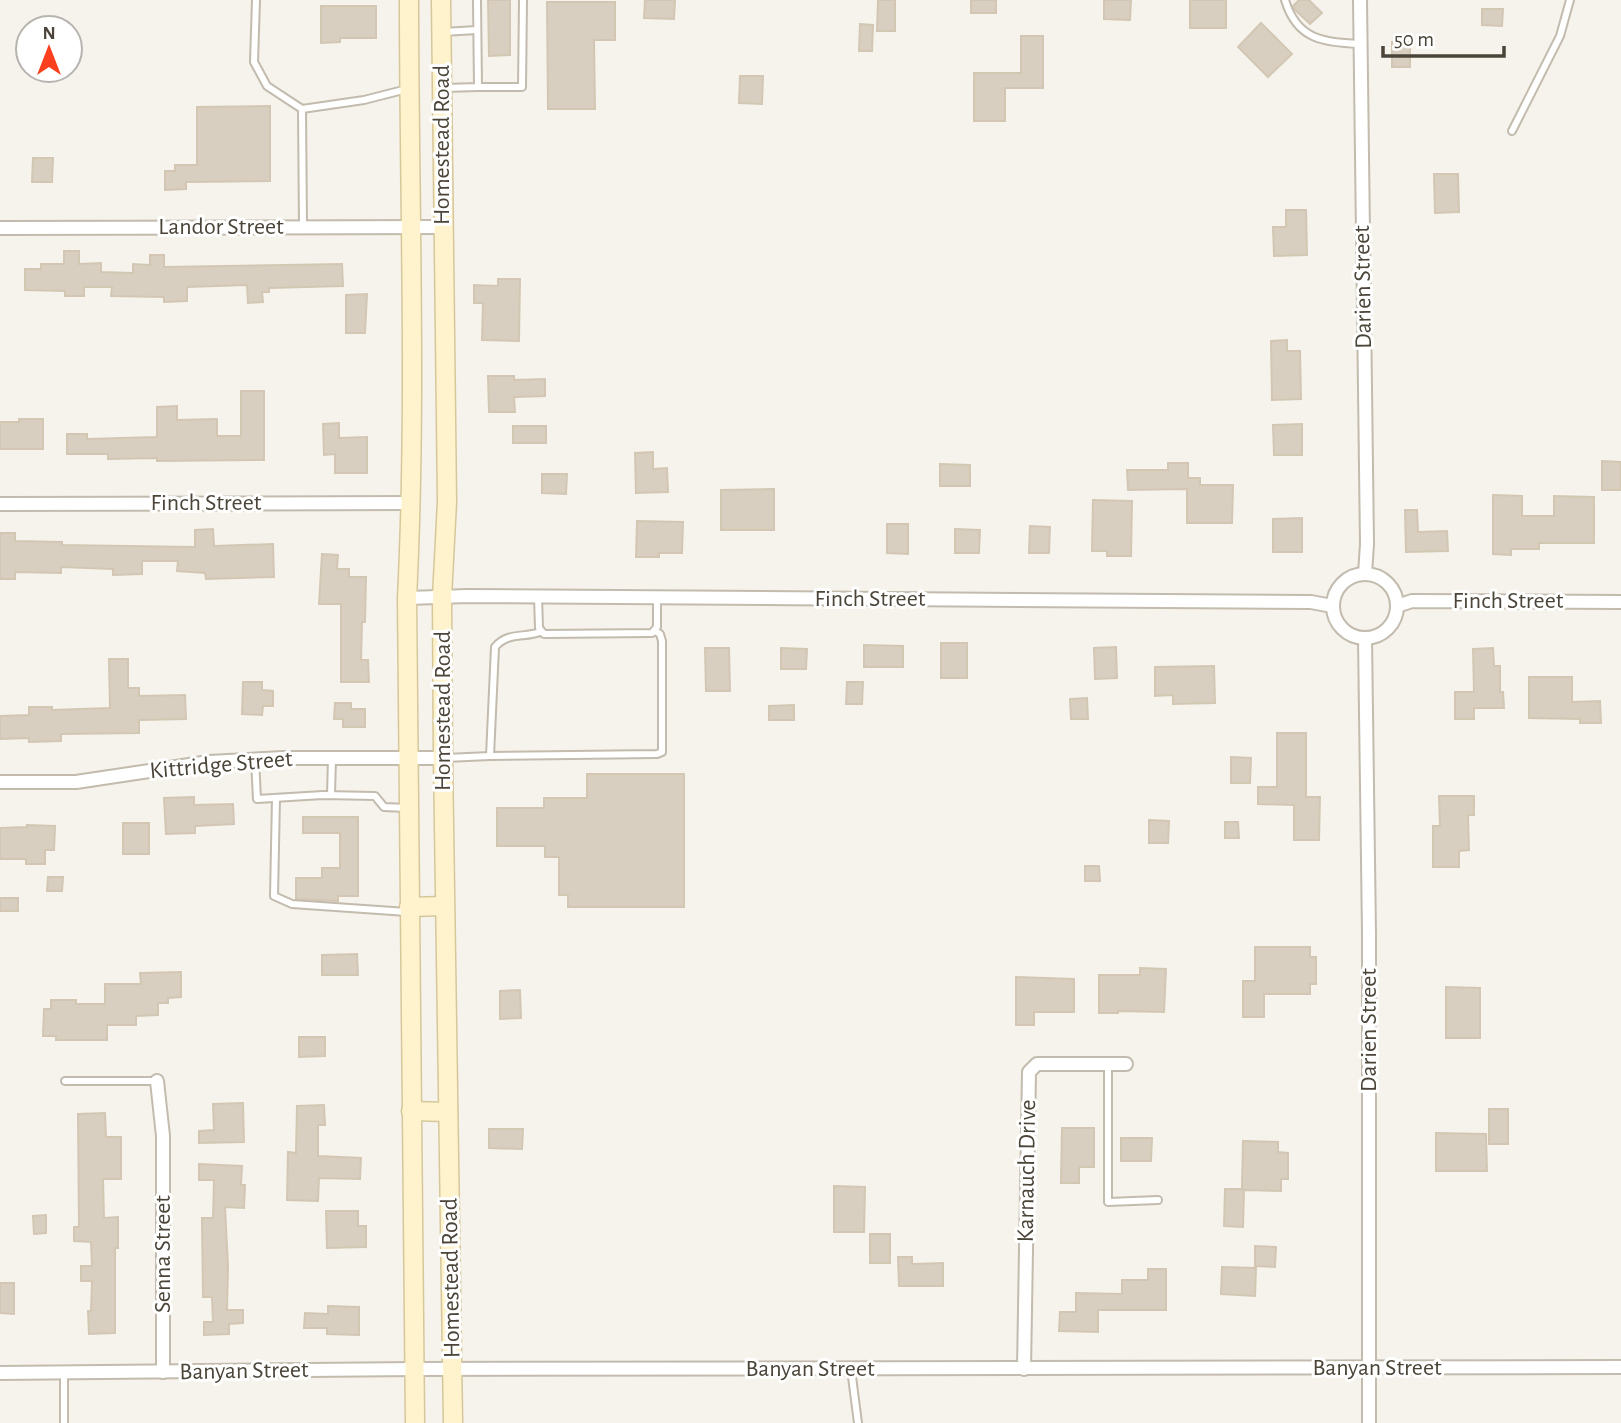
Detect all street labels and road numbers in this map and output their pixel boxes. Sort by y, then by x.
street label: Homestead Road [430,65,454,225]
street label: Landor Street [158,215,284,239]
street label: Darien Street [1350,225,1376,349]
street label: Finch Street [151,491,262,515]
street label: Finch Street [815,587,926,611]
street label: Finch Street [1453,589,1564,613]
street label: Homestead Road [431,631,455,791]
street label: Kittridge Street [149,747,294,783]
street label: Darien Street [1357,968,1381,1092]
street label: Karnauch Drive [1014,1099,1040,1243]
street label: Senna Street [151,1195,175,1313]
street label: Homestead Road [438,1198,464,1358]
street label: Banyan Street [1312,1356,1442,1380]
street label: Banyan Street [745,1357,875,1381]
street label: Banyan Street [179,1358,309,1384]

